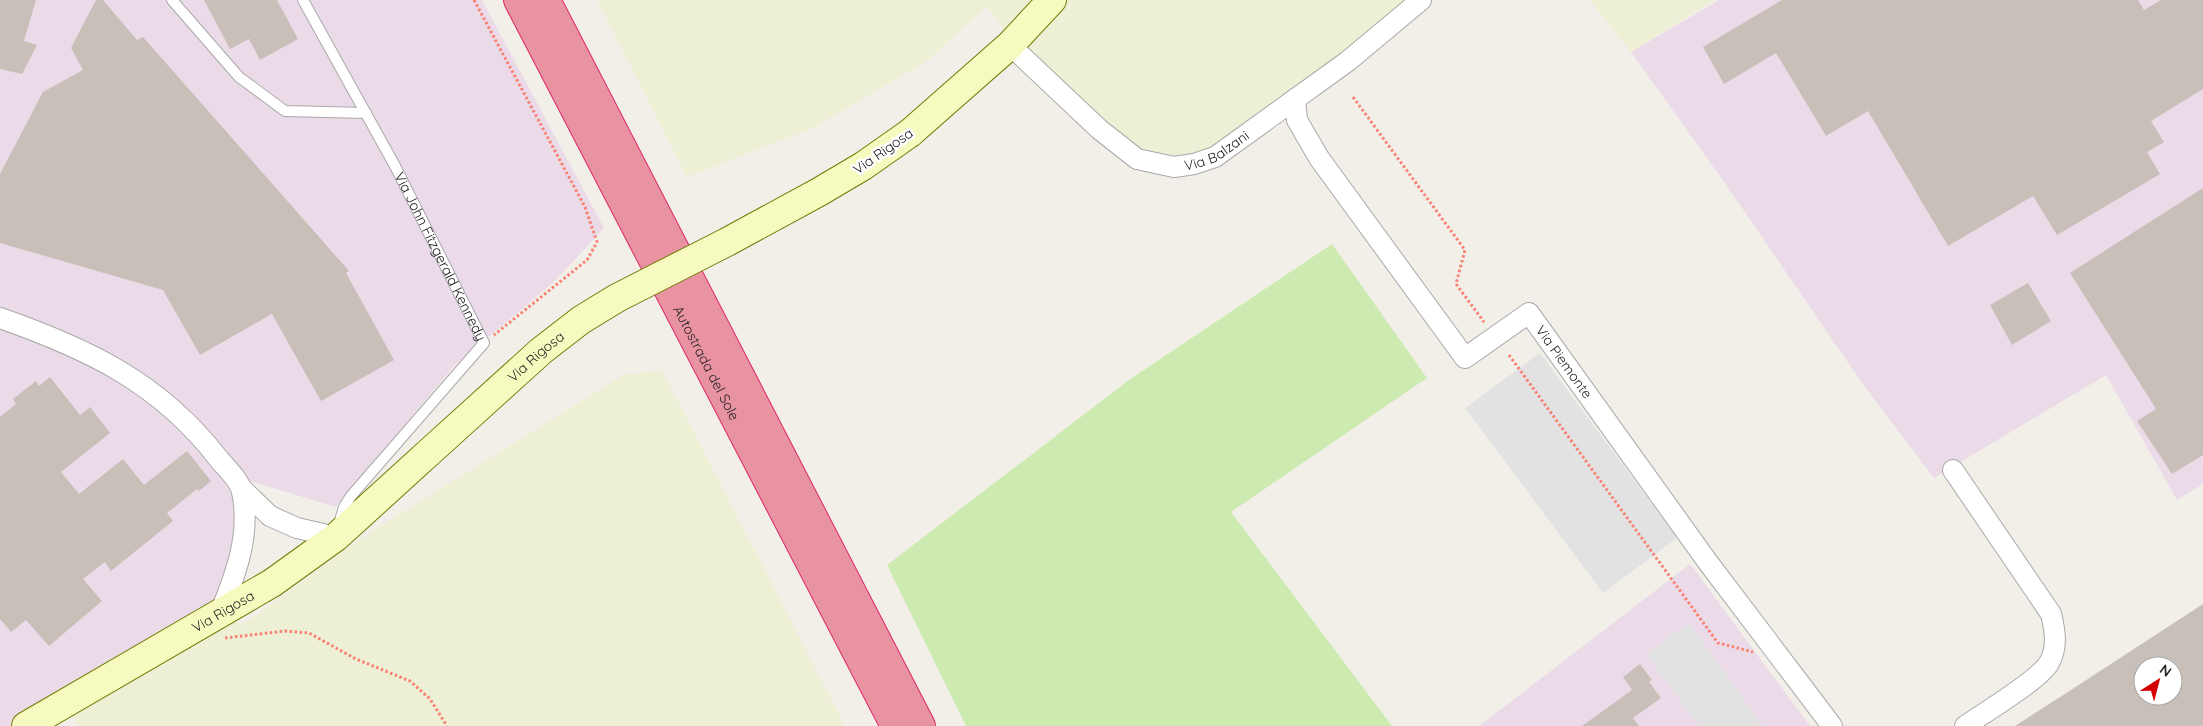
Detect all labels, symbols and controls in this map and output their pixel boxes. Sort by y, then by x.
street label: Via Rigosa [850,124,916,178]
street label: Via Balzani [1183,126,1253,174]
street label: Via John Fitzgerald Kennedy [391,169,490,344]
street label: Autostrada del Sole [669,303,744,423]
street label: Via Piemonte [1532,322,1596,402]
street label: Via Rigosa [504,327,568,386]
street label: Via Rigosa [189,586,258,637]
north arrow [2133,656,2183,706]
text: N [2156,660,2175,681]

